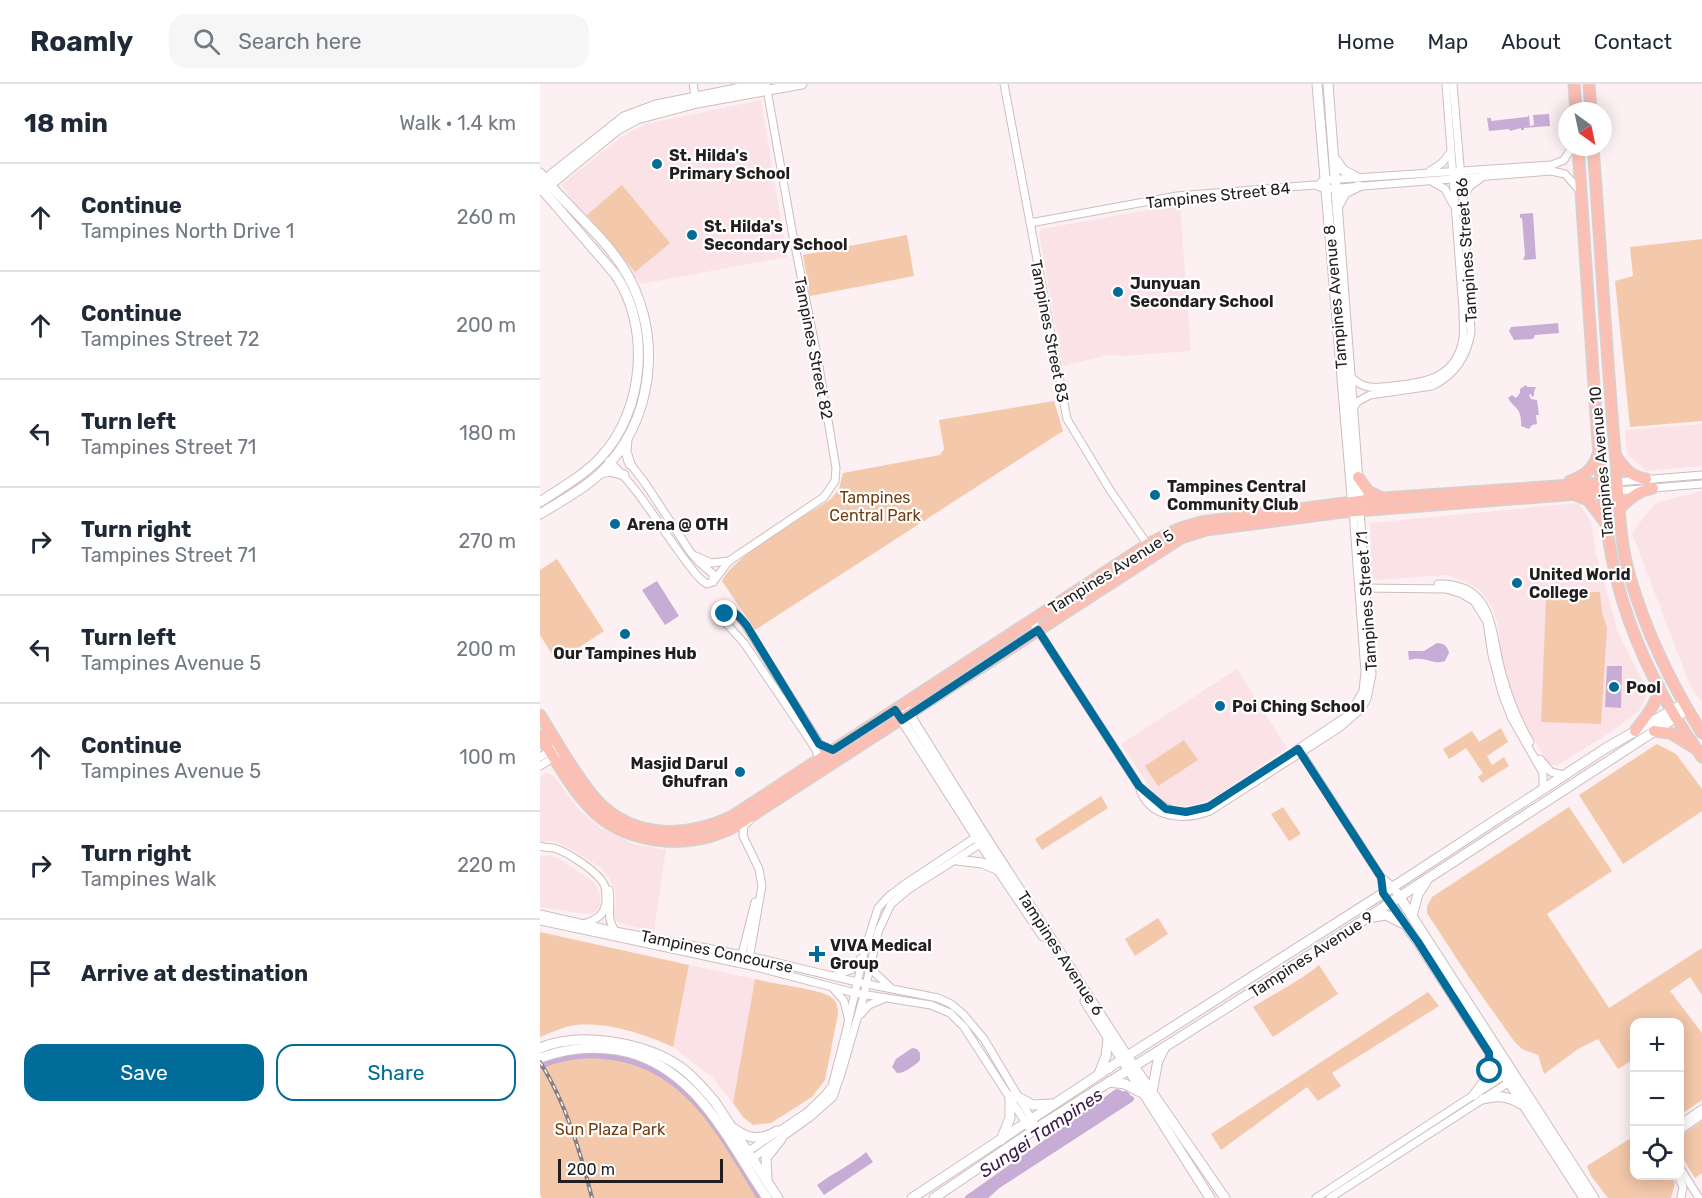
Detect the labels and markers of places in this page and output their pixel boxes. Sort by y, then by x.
place label: St. Hilda's Primary School [669,146,790,183]
marker: St. Hilda's Primary School [650,157,664,171]
place label: St. Hilda's Secondary School [704,217,848,254]
marker: St. Hilda's Secondary School [685,228,699,242]
place label: Junyuan Secondary School [1130,274,1274,311]
marker: Junyuan Secondary School [1111,285,1125,299]
place label: Tampines Central Community Club [1167,477,1306,514]
marker: Tampines Central Community Club [1148,488,1162,502]
place label: Arena @ OTH [627,515,728,534]
marker: Arena @ OTH [608,517,622,531]
place label: United World College [1529,565,1631,602]
marker: United World College [1510,576,1524,590]
marker: Our Tampines Hub [618,627,632,641]
place label: Our Tampines Hub [553,644,697,663]
place label: Pool [1626,678,1661,697]
marker: Pool [1607,680,1621,694]
place label: Poi Ching School [1232,697,1365,716]
marker: Poi Ching School [1213,699,1227,713]
place label: Masjid Darul Ghufran [631,754,728,791]
marker: Masjid Darul Ghufran [733,765,747,779]
place label: VIVA Medical Group [830,936,932,973]
marker: VIVA Medical Group [808,945,826,963]

